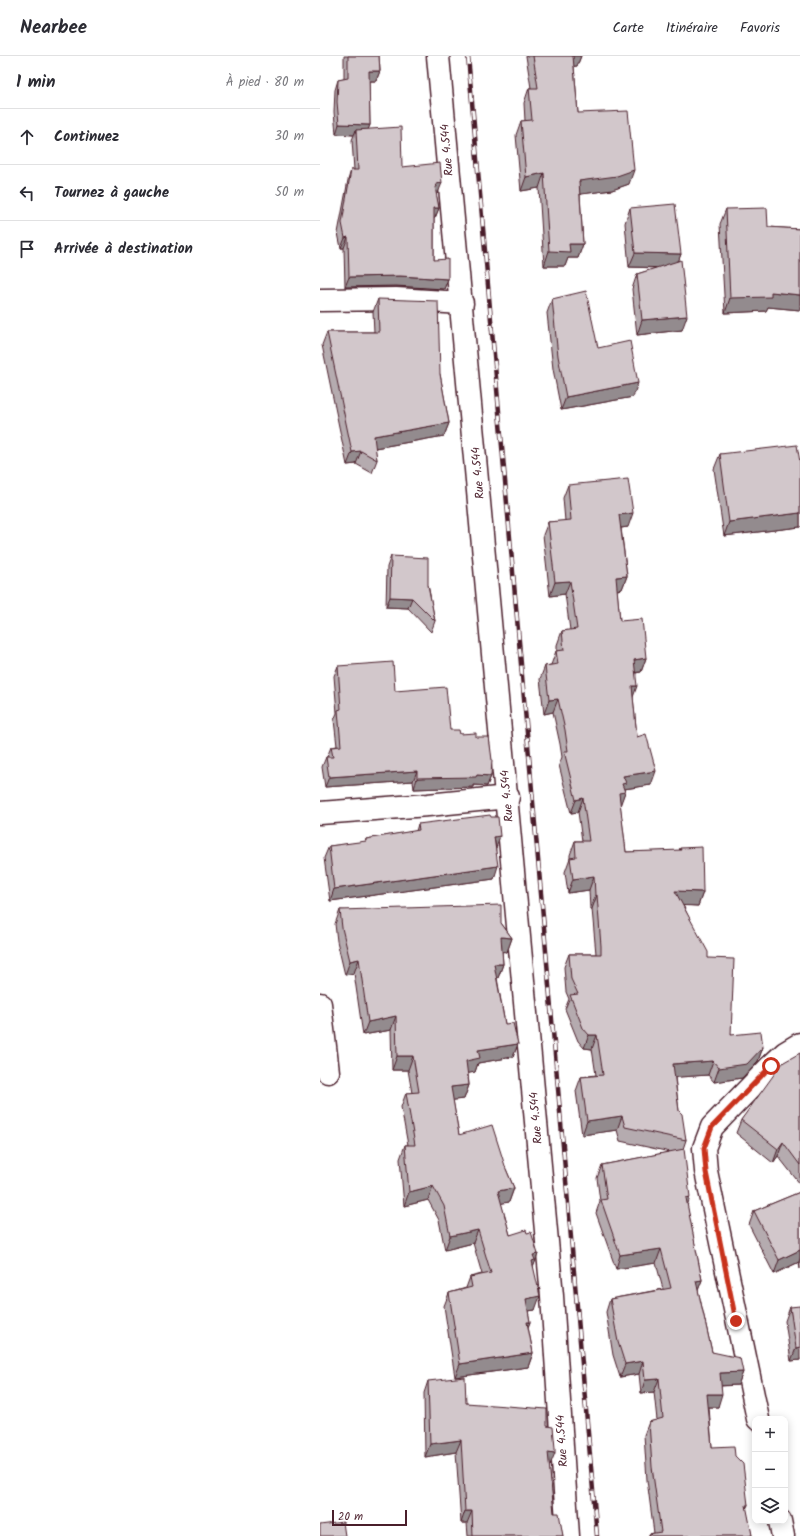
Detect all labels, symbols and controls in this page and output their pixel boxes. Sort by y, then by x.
text: Nearbee [20,13,87,43]
text: Carte [612,17,644,39]
text: Itinéraire [666,17,718,39]
text: Favoris [740,17,780,39]
text: 1 min [16,69,55,96]
text: À pied · 80 m [226,72,304,93]
street label: Rue 4.544 [435,123,459,177]
text: Continuez [54,125,119,149]
icon: ahead [16,126,38,148]
text: 30 m [275,126,304,147]
text: Tournez à gauche [54,181,169,205]
icon: left [16,182,38,204]
text: 50 m [275,182,304,203]
text: Arrivée à destination [54,237,193,261]
icon: arrive [16,238,38,260]
street label: Rue 4.544 [466,446,490,500]
street label: Rue 4.544 [495,769,519,823]
route start [762,1057,780,1075]
street label: Rue 4.544 [524,1091,548,1145]
route end [727,1312,745,1330]
street label: Rue 4.544 [551,1414,573,1468]
map controls [752,1416,788,1524]
button: + [752,1416,788,1452]
button: − [752,1452,788,1488]
button: layers [752,1488,788,1524]
scale bar [332,1508,407,1527]
text: 20 m [338,1508,363,1526]

